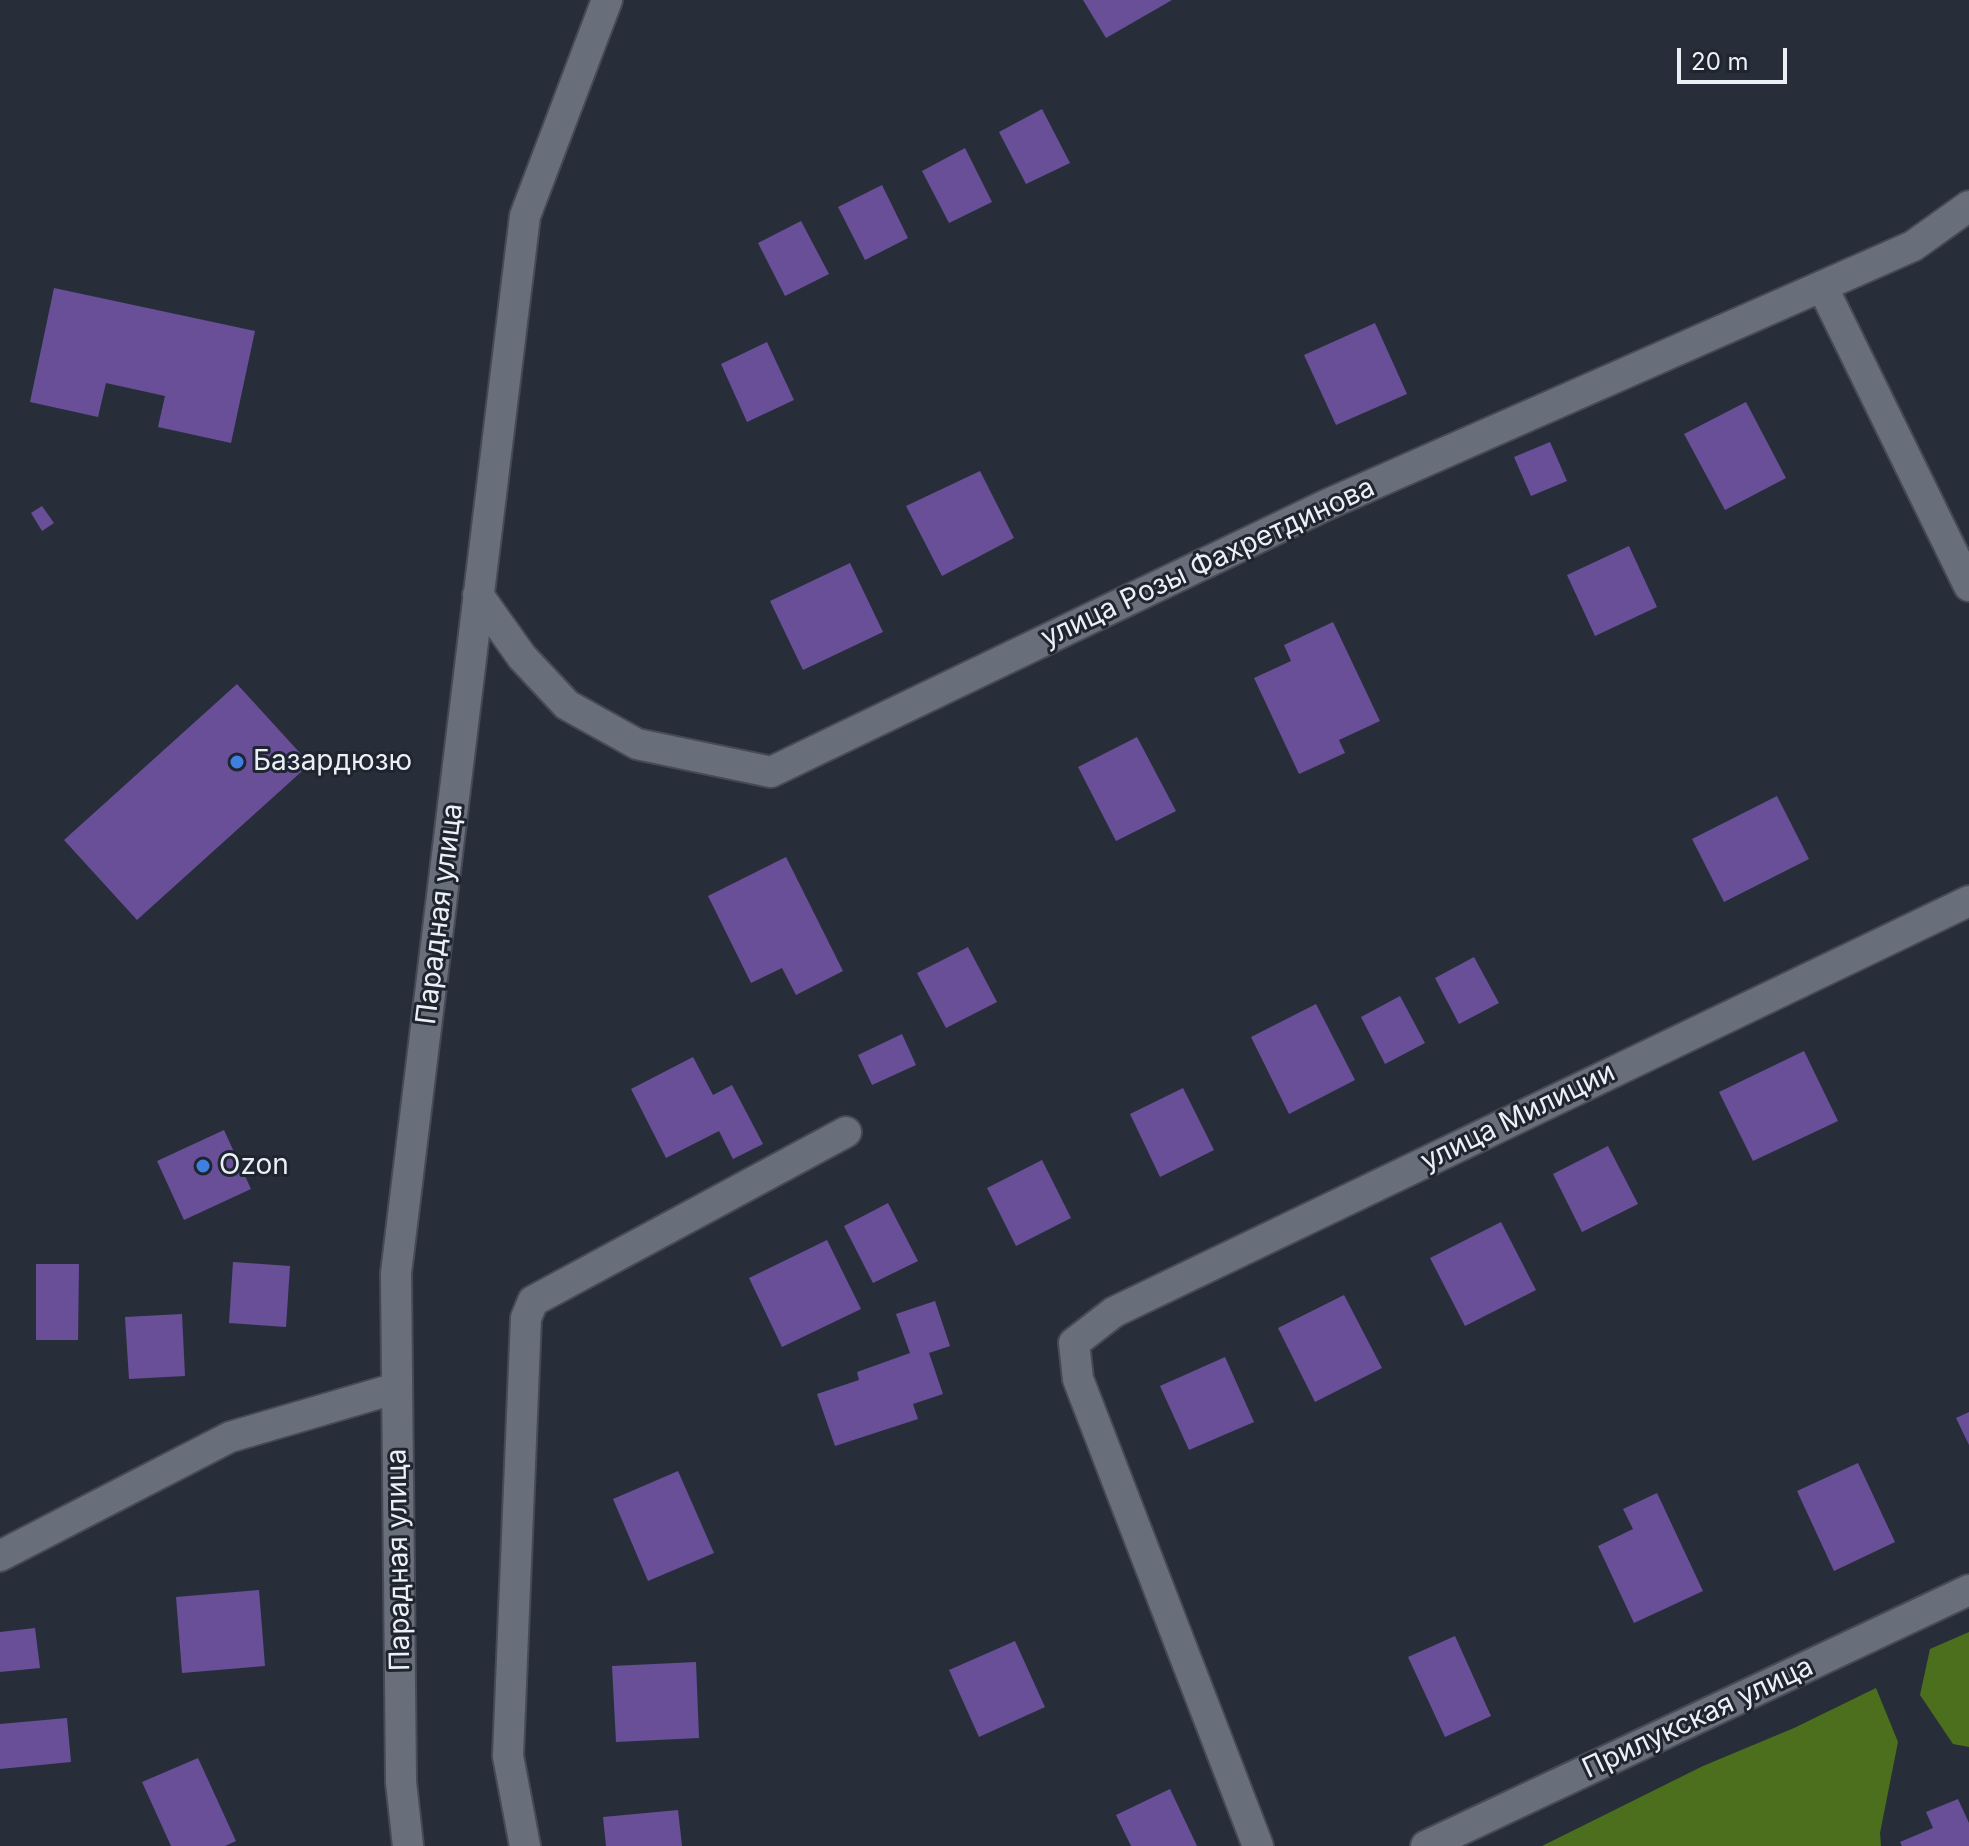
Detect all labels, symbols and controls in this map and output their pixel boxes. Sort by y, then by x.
scale bar [1681,32,1791,82]
text: 20 m [1691,47,1749,76]
street label: улица Розы Фахретдинова [1036,471,1380,655]
place label: Базардюзю [253,745,412,779]
marker: Базардюзю [228,753,246,771]
street label: Парадная улица [410,802,470,1026]
street label: улица Милиции [1415,1055,1621,1179]
place label: Ozon [219,1149,289,1183]
marker: Ozon [194,1157,212,1175]
street label: Парадная улица [380,1448,418,1672]
street label: Прилукская улица [1577,1650,1819,1786]

